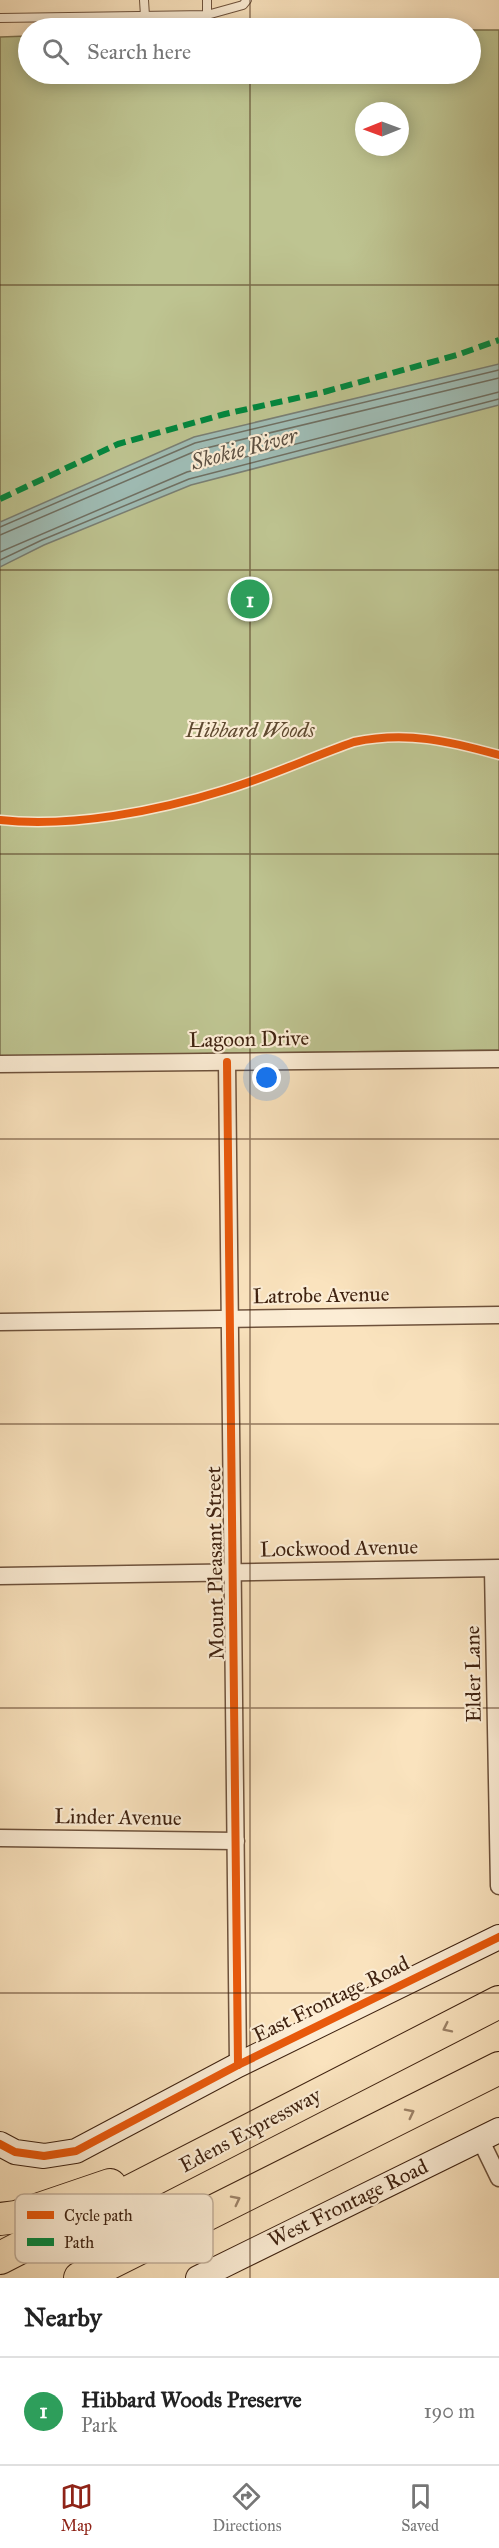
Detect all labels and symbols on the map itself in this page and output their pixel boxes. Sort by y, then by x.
north arrow [355,102,409,156]
water label: Skokie River [187,421,302,476]
pin: 1 [230,576,270,622]
park label: Hibbard Woods [184,717,315,743]
street label: Lagoon Drive [189,1025,310,1053]
your location [252,1063,281,1092]
street label: Latrobe Avenue [252,1281,390,1309]
street label: Mount Pleasant Street [200,1465,230,1660]
street label: Lockwood Avenue [260,1534,419,1562]
street label: Elder Lane [459,1625,487,1723]
street label: Linder Avenue [54,1803,182,1831]
street label: East Frontage Road [249,1950,414,2048]
one-way arrow [442,2021,453,2033]
street label: Edens Expressway [175,2081,326,2178]
one-way arrow [404,2108,415,2120]
street label: West Frontage Road [264,2153,433,2253]
legend [15,2194,213,2263]
one-way arrow [230,2196,241,2208]
text: Cycle path [64,2206,133,2225]
text: Path [64,2233,94,2252]

